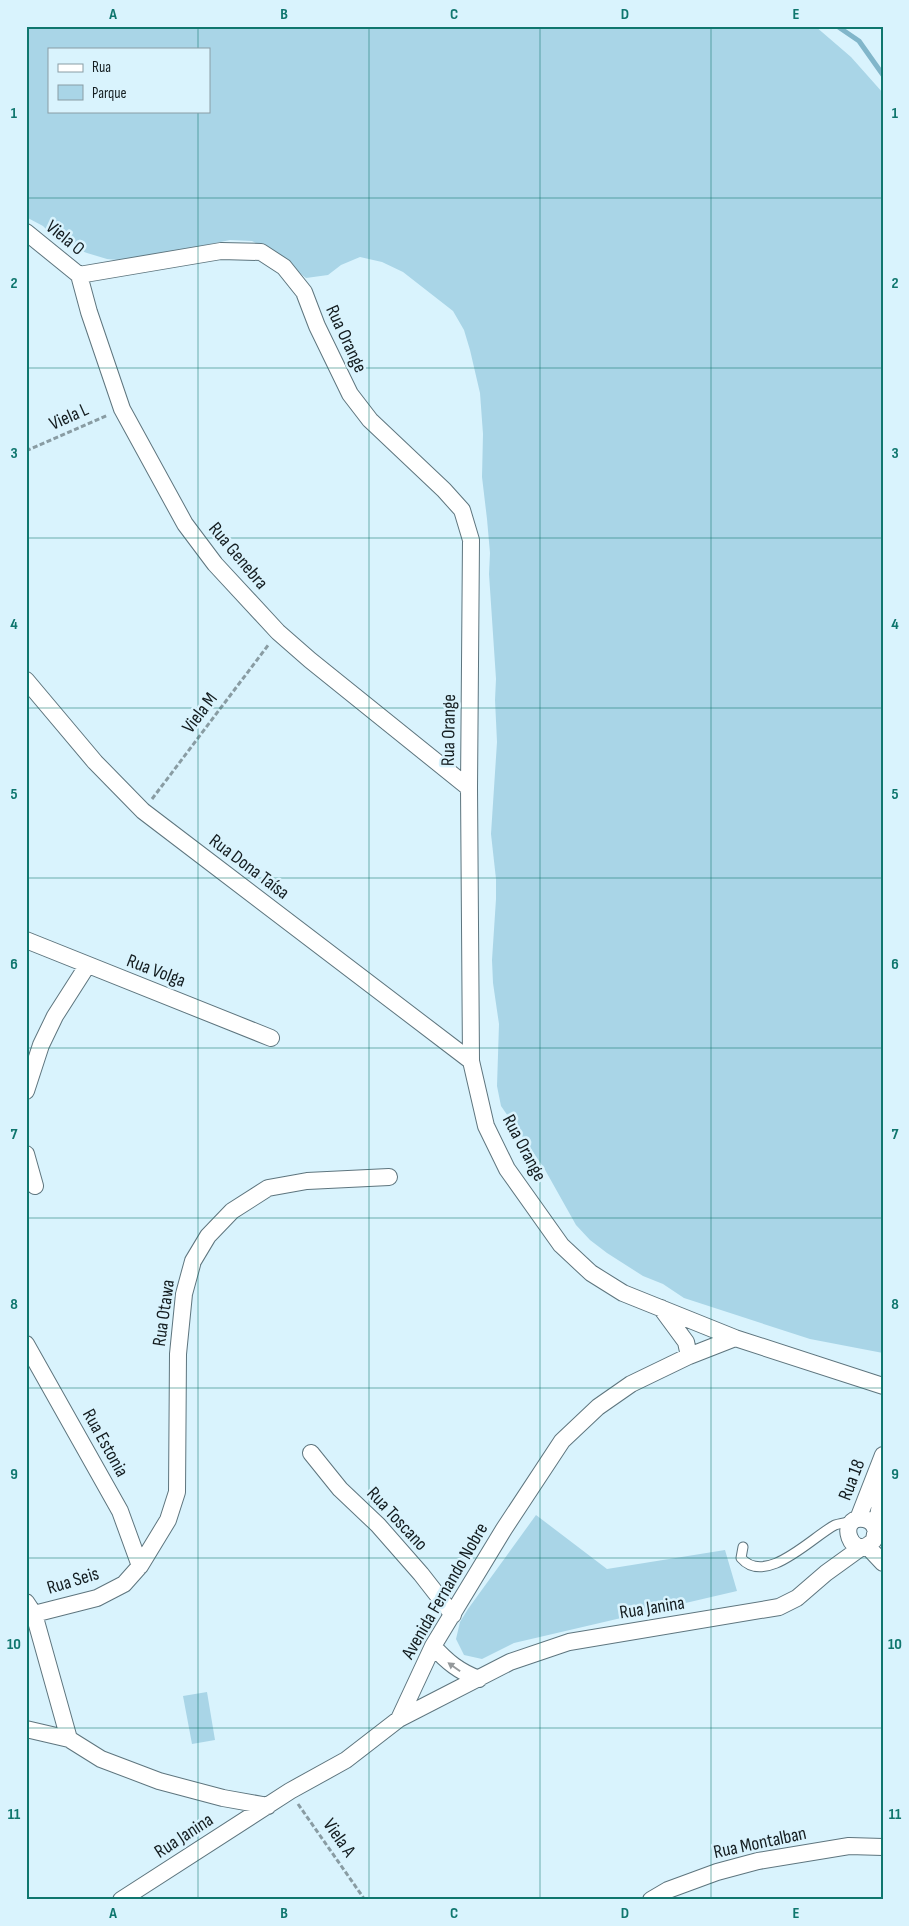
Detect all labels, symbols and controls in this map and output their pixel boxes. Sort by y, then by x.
text: A [108,5,117,24]
text: B [280,5,288,24]
text: C [450,5,458,24]
text: D [621,5,629,24]
text: E [793,5,800,24]
legend [48,48,210,112]
text: Rua [92,58,111,77]
text: Parque [92,84,127,103]
text: 1 [11,104,18,123]
text: 1 [892,104,899,123]
street label: Viela O [41,216,89,260]
text: 2 [10,274,18,293]
text: 2 [891,274,899,293]
street label: Rua Orange [320,301,372,377]
street label: Viela L [46,398,92,436]
text: 3 [10,444,18,463]
text: 3 [891,444,899,463]
street label: Rua Genebra [203,518,273,594]
text: 4 [10,615,18,634]
text: 4 [891,615,899,634]
street label: Viela M [177,688,223,738]
street label: Rua Orange [437,694,461,766]
text: 5 [10,785,18,804]
text: 5 [891,785,899,804]
street label: Rua Dona Taísa [204,829,294,905]
street label: Rua Volga [123,949,189,993]
text: 6 [10,955,18,974]
text: 6 [891,955,899,974]
street label: Rua Orange [497,1111,551,1185]
text: 7 [11,1125,18,1144]
text: 7 [892,1125,899,1144]
street label: Rua Otawa [148,1278,180,1348]
text: 8 [10,1295,18,1314]
text: 8 [891,1295,899,1314]
street label: Rua Estonia [77,1405,133,1481]
street label: Rua 18 [834,1456,870,1504]
text: 9 [10,1465,18,1484]
text: 9 [891,1465,899,1484]
street label: Rua Toscano [362,1482,432,1556]
street label: Avenida Fernando Nobre [396,1519,493,1664]
street label: Rua Seis [44,1562,102,1600]
street label: Rua Janina [618,1592,686,1624]
text: 10 [7,1635,21,1654]
text: 10 [888,1635,902,1654]
one-way arrow [447,1662,460,1672]
text: 11 [8,1805,21,1824]
text: 11 [889,1805,902,1824]
street label: Rua Janina [150,1809,218,1863]
street label: Viela A [318,1814,361,1862]
street label: Rua Montalban [711,1822,809,1864]
text: A [108,1904,117,1923]
text: B [280,1904,288,1923]
text: C [450,1904,458,1923]
text: D [621,1904,629,1923]
text: E [793,1904,800,1923]

